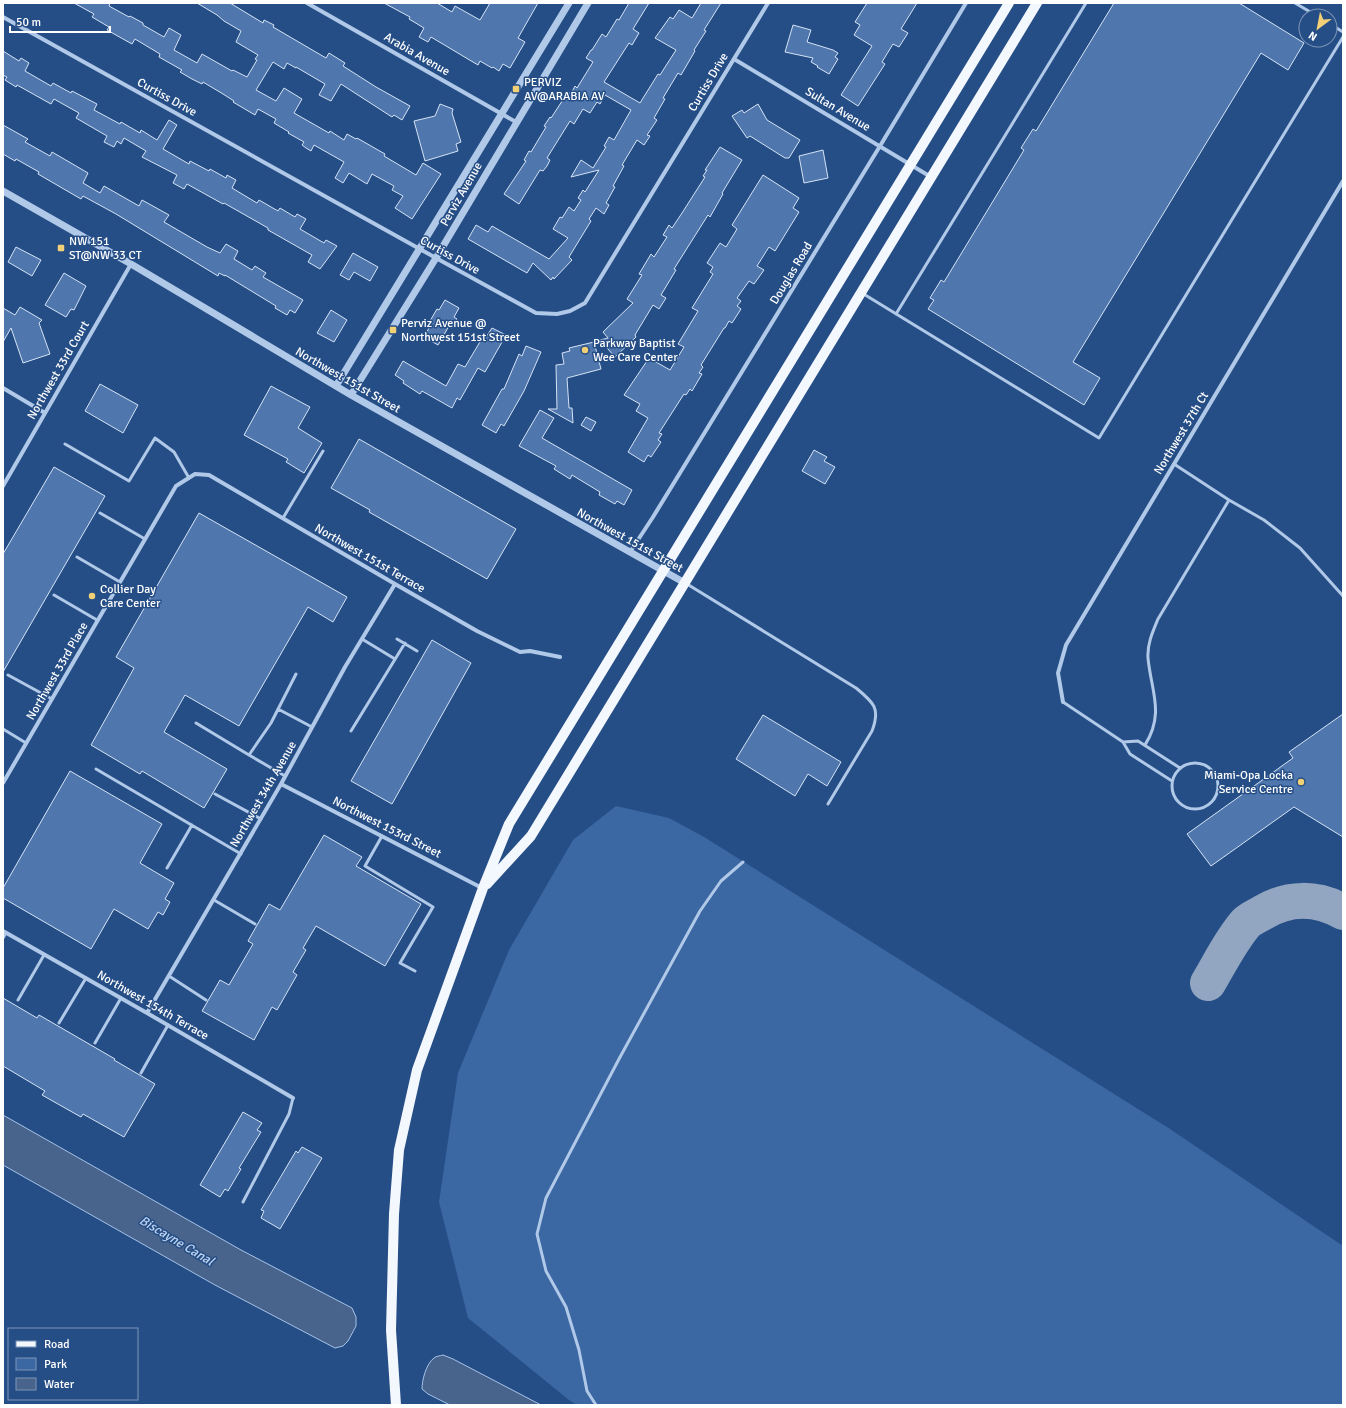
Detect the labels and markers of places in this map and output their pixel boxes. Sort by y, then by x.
place label: PERVIZ AV@ARABIA AV [524,75,605,104]
marker: PERVIZ AV@ARABIA AV [511,84,521,94]
place label: NW 151 ST@NW 33 CT [69,234,142,263]
marker: NW 151 ST@NW 33 CT [56,243,66,253]
place label: Perviz Avenue @ Northwest 151st Street [401,316,520,345]
marker: Perviz Avenue @ Northwest 151st Street [388,325,398,335]
place label: Parkway Baptist Wee Care Center [593,336,678,365]
marker: Parkway Baptist Wee Care Center [580,345,590,355]
place label: Collier Day Care Center [100,582,161,611]
marker: Collier Day Care Center [87,591,97,601]
place label: Miami-Opa Locka Service Centre [1204,768,1293,797]
marker: Miami-Opa Locka Service Centre [1296,777,1306,787]

